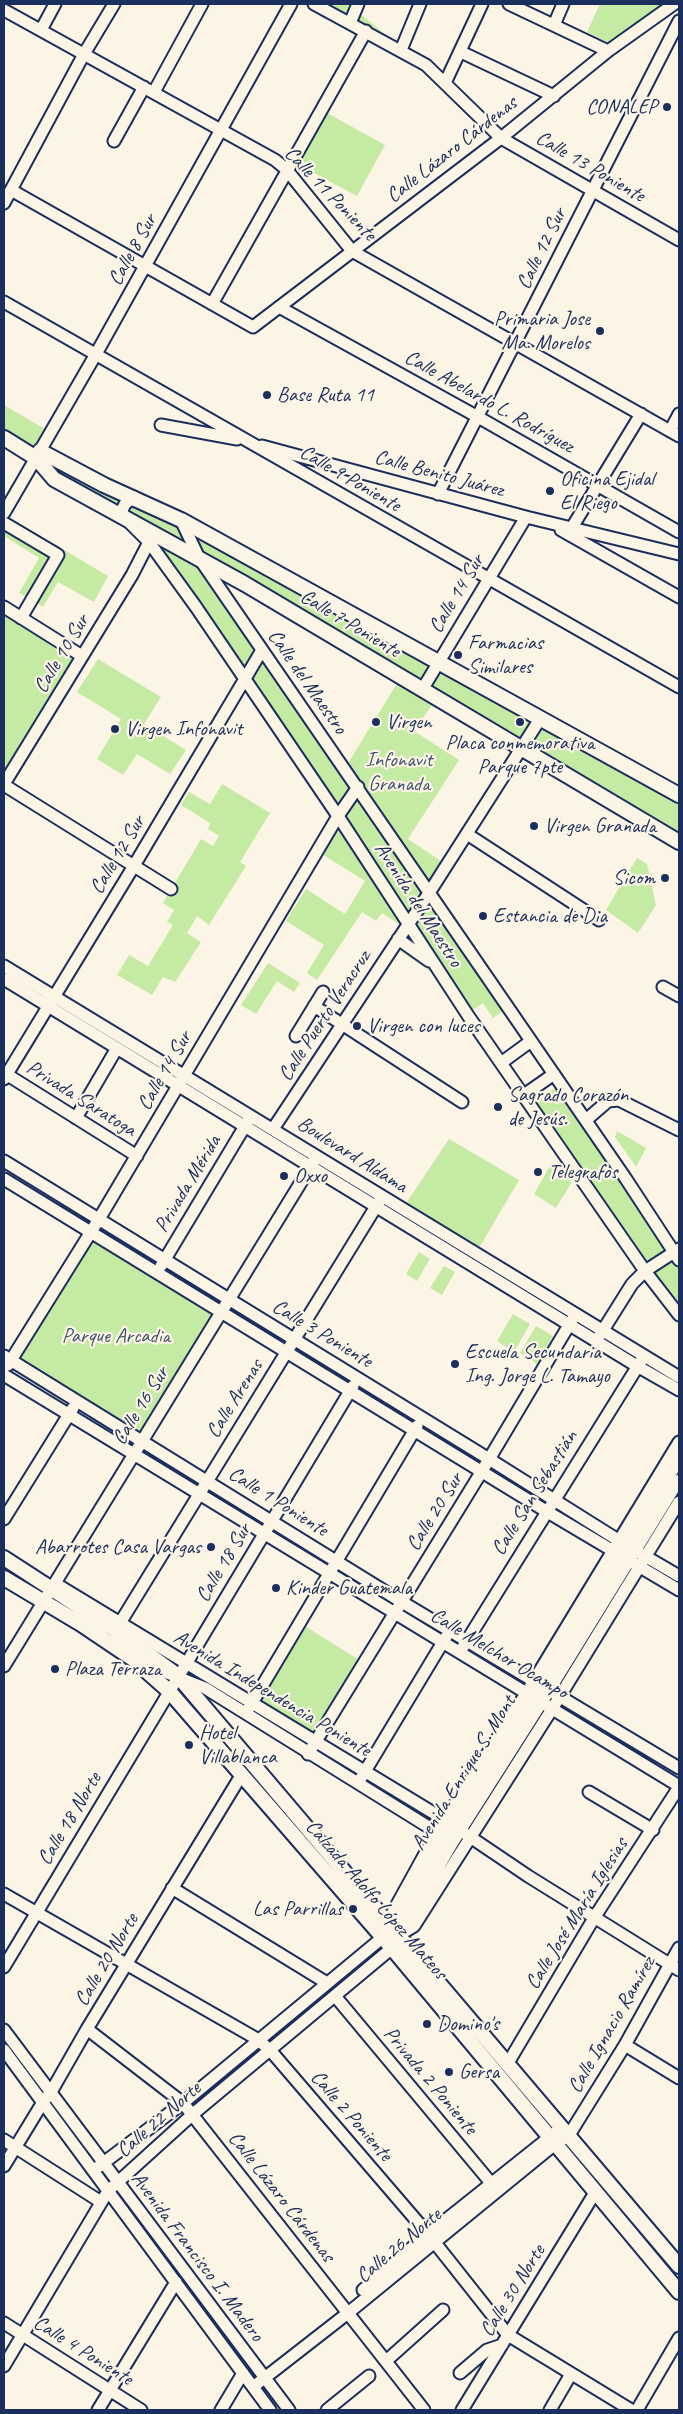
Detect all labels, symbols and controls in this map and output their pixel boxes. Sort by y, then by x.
street label: Calle Lázaro Cárdenas [382,91,522,209]
place label: CONALEP [586,94,657,120]
marker: CONALEP [661,101,673,113]
street label: Calle 13 Poniente [531,126,649,208]
street label: Calle 11 Poniente [279,141,381,247]
street label: Calle 12 Sur [512,204,572,294]
street label: Calle 8 Sur [103,210,163,290]
place label: Primaria Jose Ma. Morelos [494,306,590,356]
marker: Primaria Jose Ma. Morelos [594,325,606,337]
street label: Calle Abelardo L. Rodríguez [400,345,578,459]
place label: Base Ruta 11 [277,382,374,408]
marker: Base Ruta 11 [261,389,273,401]
street label: Calle 9 Poniente [295,440,405,518]
street label: Calle Benito Juárez [372,445,506,503]
place label: Oficina Ejidal El Riego [560,466,654,516]
marker: Oficina Ejidal El Riego [544,485,556,497]
street label: Calle 14 Sur [424,550,490,638]
street label: Calle 7 Poniente [295,584,405,664]
street label: Calle 10 Sur [29,610,95,698]
street label: Calle del Maestro [262,625,352,739]
place label: Farmacias Similares [468,630,543,680]
marker: Farmacias Similares [452,649,464,661]
place label: Virgen [386,709,432,735]
place label: Virgen Infonavit [125,716,242,742]
marker: Virgen [370,716,382,728]
marker: Placa conmemorativa Parque 7pte [514,716,526,728]
marker: Virgen Infonavit [109,723,121,735]
place label: Placa conmemorativa Parque 7pte [446,730,594,780]
park label: Infonavit Granada [366,747,432,797]
street label: Calle 12 Sur [85,811,151,899]
place label: Virgen Granada [544,813,656,839]
marker: Virgen Granada [528,820,540,832]
street label: Avenida del Maestro [368,838,468,972]
place label: Sicom [613,865,655,891]
marker: Sicom [659,872,671,884]
place label: Estancia de Dia [493,903,607,929]
marker: Estancia de Dia [477,910,489,922]
street label: Calle Puerto Veracruz [273,946,377,1086]
place label: Virgen con luces [367,1013,480,1039]
marker: Virgen con luces [351,1020,363,1032]
street label: Calle 14 Sur [132,1027,198,1115]
street label: Privada Saratoga [21,1055,141,1143]
place label: Sagrado Corazón de Jesús. [508,1082,628,1132]
marker: Sagrado Corazón de Jesús. [492,1101,504,1113]
street label: Boulevard Aldama [292,1111,412,1199]
street label: Privada Mérida [149,1131,227,1237]
place label: Telegrafos [548,1159,617,1185]
place label: Oxxo [294,1163,327,1189]
marker: Telegrafos [532,1166,544,1178]
marker: Oxxo [278,1170,290,1182]
street label: Calle 3 Poniente [267,1294,377,1374]
park label: Parque Arcadia [62,1323,170,1349]
place label: Escuela Secundaria Ing. Jorge L. Tamayo [465,1339,610,1389]
street label: Calle Arenas [201,1355,269,1443]
marker: Escuela Secundaria Ing. Jorge L. Tamayo [449,1358,461,1370]
street label: Calle 16 Sur [107,1362,175,1450]
street label: Calle San Sebastián [487,1426,583,1560]
street label: Calle 1 Poniente [224,1461,332,1543]
street label: Calle 20 Sur [401,1468,469,1556]
street label: Calle 18 Sur [191,1519,257,1607]
place label: Abarrotes Casa Vargas [35,1534,201,1560]
marker: Abarrotes Casa Vargas [205,1541,217,1553]
place label: Kinder Guatemala [286,1575,412,1601]
marker: Kinder Guatemala [270,1582,282,1594]
street label: Calle Melchor Ocampo [426,1603,572,1705]
street label: Avenida Independencia Poniente [169,1625,375,1763]
place label: Plaza Terraza [65,1656,161,1682]
marker: Plaza Terraza [49,1663,61,1675]
street label: Avenida Enrique S. Mont [406,1691,522,1855]
place label: Hotel Villablanca [199,1720,276,1770]
marker: Hotel Villablanca [183,1739,195,1751]
street label: Calle 18 Norte [33,1768,107,1870]
street label: Calzada Adolfo López Mateos [300,1815,452,1985]
street label: Calle José María Iglesias [520,1834,634,1994]
place label: Las Parrillas [253,1896,343,1922]
marker: Las Parrillas [347,1903,359,1915]
street label: Calle 20 Norte [70,1909,144,2011]
street label: Calle Ignacio Ramírez [563,1952,661,2098]
place label: Domino's [437,2011,499,2037]
marker: Domino's [421,2018,433,2030]
street label: Privada 2 Poniente [378,2022,482,2140]
place label: Gersa [459,2059,499,2085]
street label: Calle 2 Poniente [305,2065,397,2167]
marker: Gersa [443,2066,455,2078]
street label: Calle 22 Norte [112,2077,206,2163]
street label: Calle Lázaro Cárdenas [222,2127,340,2267]
street label: Avenida Francisco I. Madero [125,2167,269,2347]
street label: Calle 26 Norte [351,2203,447,2289]
street label: Calle 30 Norte [475,2240,551,2342]
street label: Calle 4 Poniente [29,2310,137,2392]

